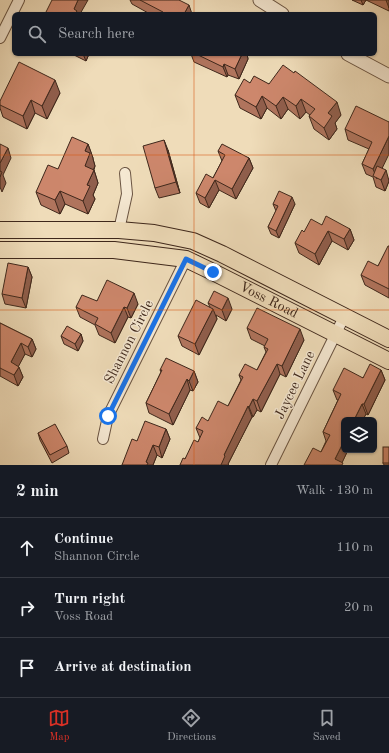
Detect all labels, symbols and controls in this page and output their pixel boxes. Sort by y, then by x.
search box [12,12,377,56]
icon: search [26,23,48,45]
text: Search here [58,27,135,42]
route end [204,263,222,281]
street label: Voss Road [237,280,300,321]
street label: Shannon Circle [102,298,156,386]
street label: Jaycee Lane [272,349,318,421]
route start [99,407,117,425]
map controls [341,417,377,453]
button: layers [341,417,377,453]
text: 2 min [16,483,59,500]
text: Walk · 130 m [296,484,373,497]
text: Continue [54,532,113,547]
icon: ahead [16,537,38,559]
text: 110 m [336,541,373,554]
text: Shannon Circle [54,550,139,563]
text: Turn right [54,592,125,607]
icon: right [16,597,38,619]
text: 20 m [344,601,373,614]
text: Voss Road [54,610,113,623]
icon: arrive [16,657,38,679]
text: Arrive at destination [54,660,192,675]
tab: Map [48,707,70,745]
tab: Directions [167,707,216,745]
tab: Saved [313,707,341,745]

